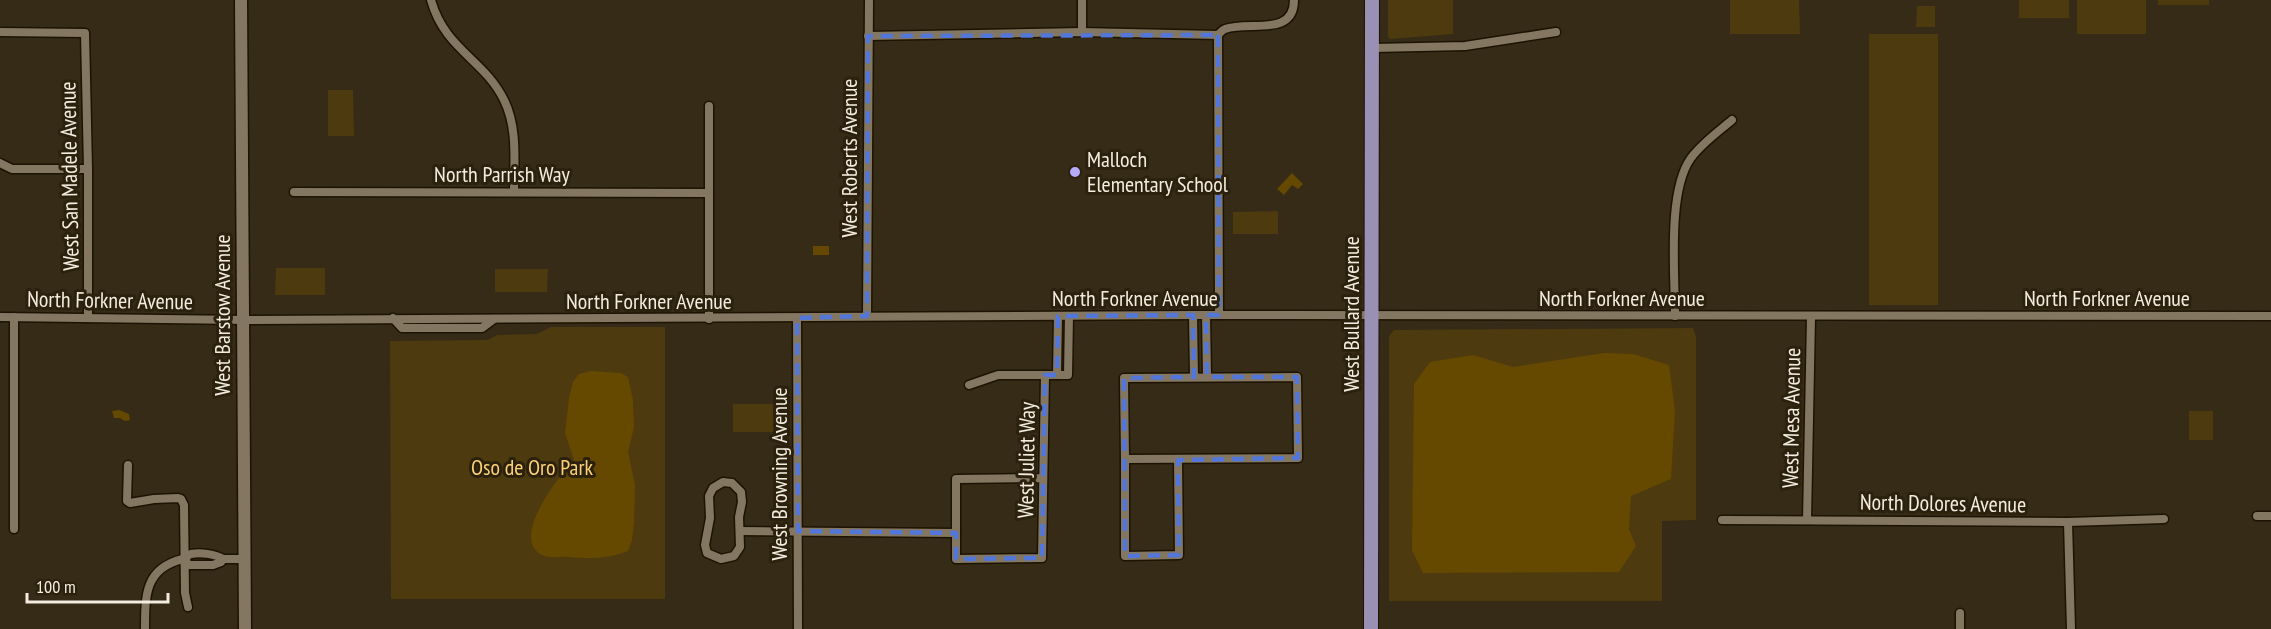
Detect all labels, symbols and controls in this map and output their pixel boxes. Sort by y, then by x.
street label: West Roberts Avenue [835,79,863,237]
street label: West San Madele Avenue [53,81,85,271]
place label: Malloch Elementary School [1087,145,1229,198]
street label: North Parrish Way [434,160,571,188]
marker: Malloch Elementary School [1068,165,1082,179]
street label: West Barstow Avenue [208,234,236,396]
street label: West Bullard Avenue [1337,236,1365,392]
street label: North Forkner Avenue [1052,284,1218,312]
street label: North Forkner Avenue [1539,284,1705,312]
street label: North Forkner Avenue [2024,284,2190,312]
street label: North Forkner Avenue [27,285,193,315]
street label: North Forkner Avenue [566,287,732,315]
street label: West Mesa Avenue [1776,348,1806,488]
street label: West Browning Avenue [765,387,793,561]
street label: West Juliet Way [1011,401,1041,519]
park label: Oso de Oro Park [471,453,593,481]
street label: North Dolores Avenue [1860,488,2026,518]
scale bar [27,566,168,604]
text: 100 m [36,575,76,598]

